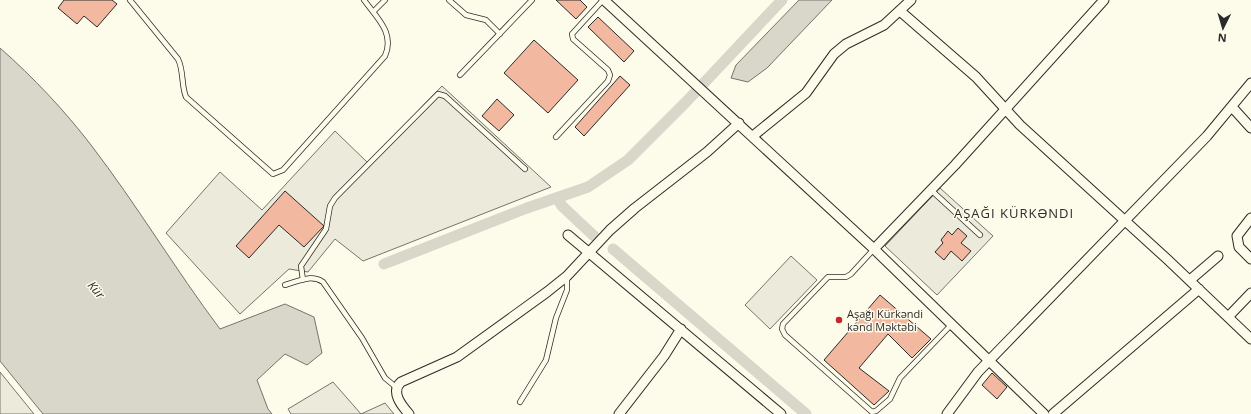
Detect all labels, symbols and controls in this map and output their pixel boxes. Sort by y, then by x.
north arrow [1203,8,1243,48]
text: N [1217,31,1227,46]
district label: AŞAĞI KÜRKƏNDI [954,204,1074,222]
water label: Kür [84,277,110,303]
place label: Aşağı Kürkəndi kənd Məktəbi [847,306,923,334]
marker: Aşağı Kürkəndi kənd Məktəbi [834,315,844,325]

